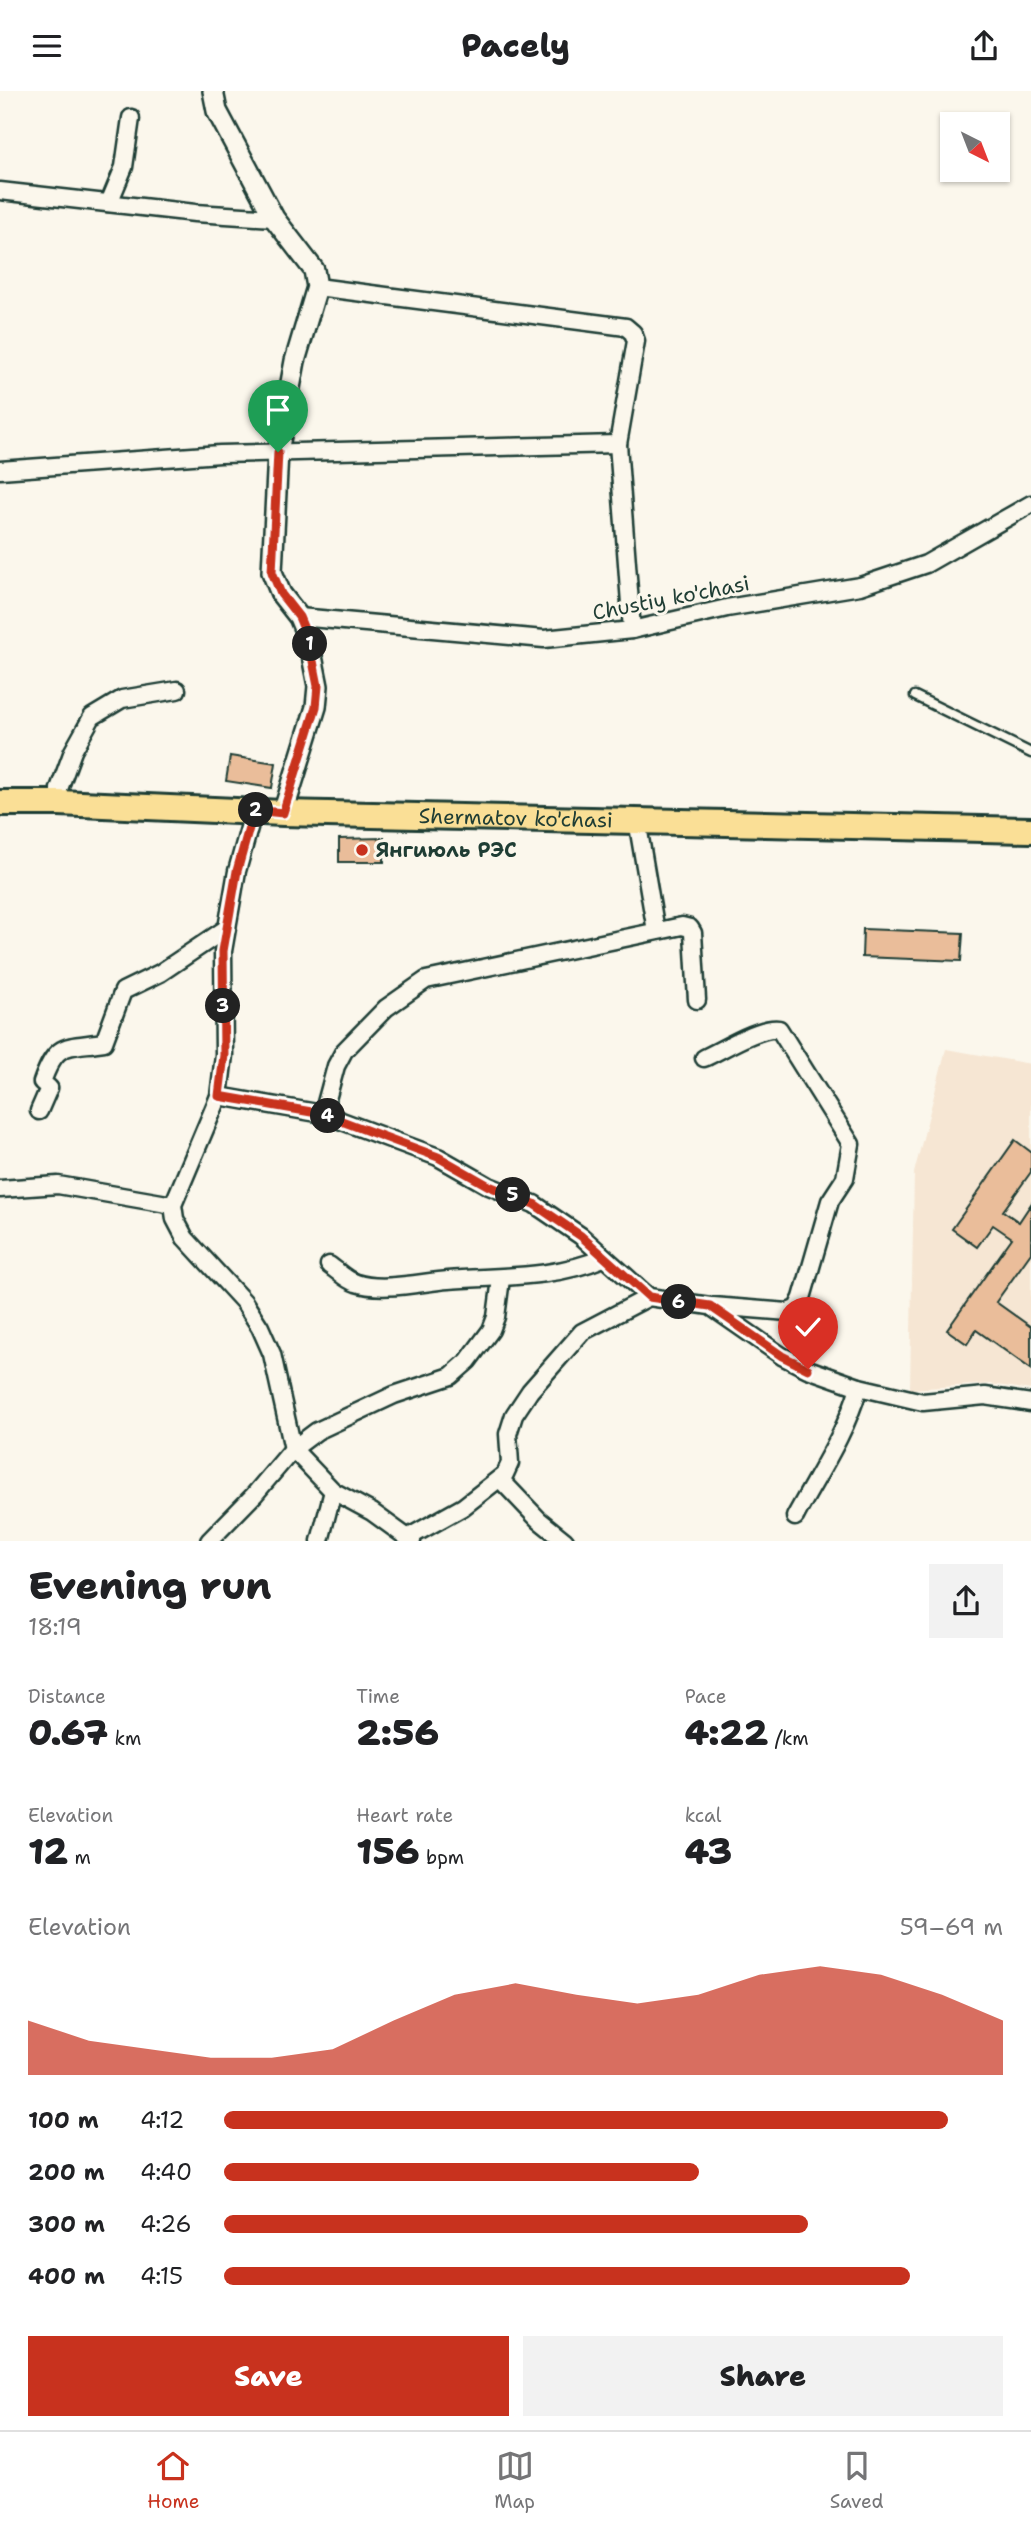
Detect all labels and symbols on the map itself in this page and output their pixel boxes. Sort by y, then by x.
north arrow [940,112,1010,182]
pin [248,380,308,452]
street label: Chustiy ko'chasi [590,569,752,627]
pin: 1 [292,627,328,661]
pin: 2 [238,793,274,827]
street label: Shermatov ko'chasi [418,802,613,834]
place label: Янгиюль РЭС [376,836,517,864]
marker: Янгиюль РЭС [354,842,370,858]
pin: 3 [206,989,241,1023]
pin: 4 [310,1098,346,1133]
pin: 5 [496,1177,530,1213]
pin: 6 [662,1285,696,1319]
pin [778,1297,838,1369]

